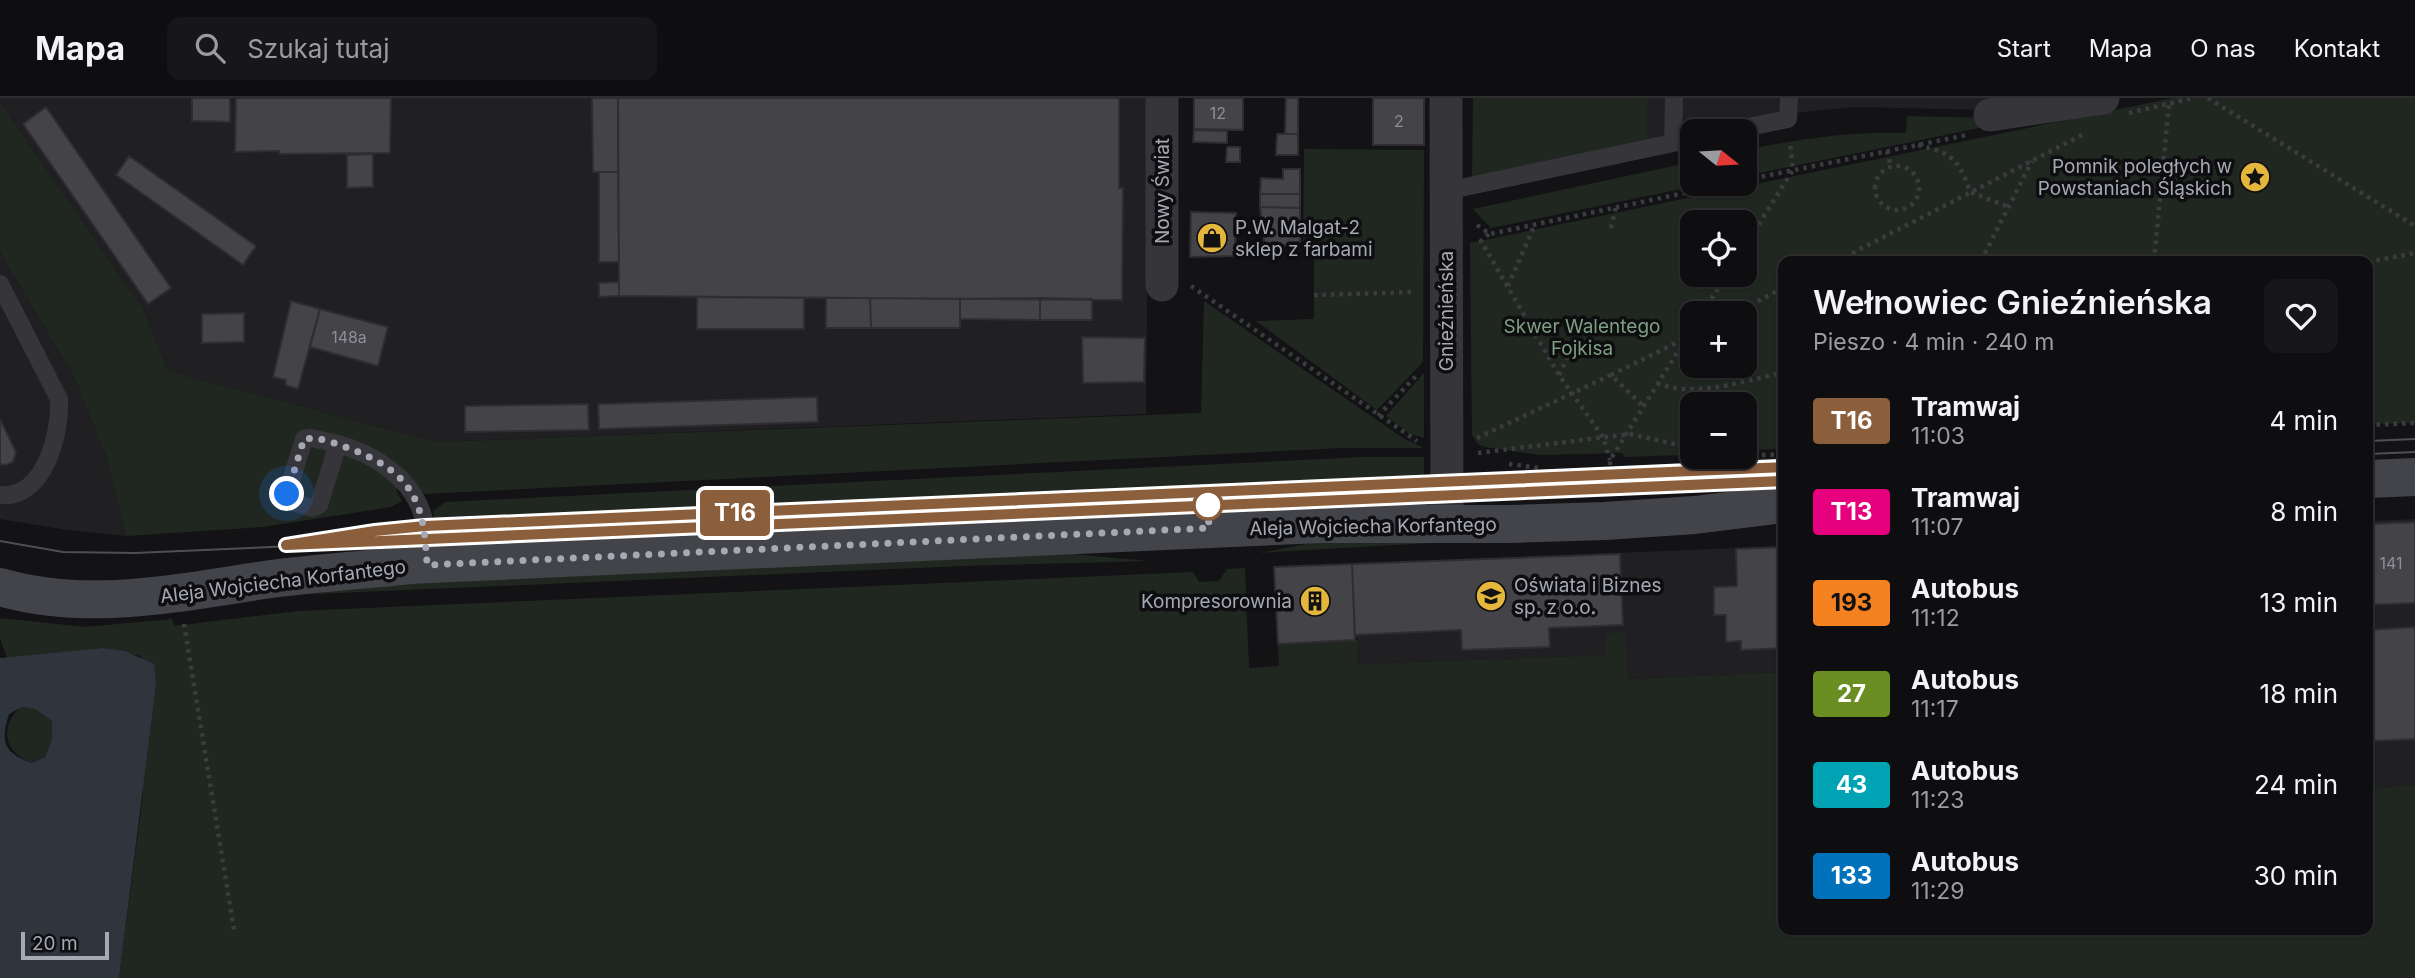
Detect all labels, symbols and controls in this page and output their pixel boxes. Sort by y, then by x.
search box [167,17,657,80]
text: Mapa [35,28,125,68]
icon: search [191,29,229,67]
text: Szukaj tutaj [247,33,390,64]
text: Start [1997,34,2051,63]
text: Mapa [2089,34,2152,63]
text: O nas [2190,34,2256,63]
text: Kontakt [2294,34,2380,63]
house number: 12 [1210,103,1226,123]
house number: 2 [1394,111,1404,131]
north arrow [1680,119,1757,196]
map controls [1680,119,1757,469]
street label: Nowy Świat [1151,138,1174,244]
place label: Pomnik poległych w Powstaniach Śląskich [2038,155,2232,200]
place icon: Pomnik poległych w Powstaniach Śląskich [2238,160,2272,194]
button: locate [1680,210,1757,287]
place label: P.W. Malgat-2 sklep z farbami [1235,216,1373,261]
shop icon: P.W. Malgat-2 sklep z farbami [1195,221,1229,255]
street label: Gnieźnieńska [1435,251,1458,371]
button: heart [2264,279,2338,353]
text: Wełnowiec Gnieźnieńska [1813,282,2212,322]
button: + [1680,301,1757,378]
park label: Skwer Walentego Fojkisa [1504,315,1660,360]
house number: 148a [331,327,367,347]
text: Pieszo · 4 min · 240 m [1813,328,2054,356]
text: Tramwaj [1911,391,2020,422]
button: − [1680,392,1757,469]
text: 4 min [2269,405,2338,436]
text: T16 [1831,406,1872,435]
text: 11:03 [1911,422,1965,450]
your location [269,476,304,511]
text: Tramwaj [1911,482,2020,513]
line badge: T16 [695,490,775,536]
unlabelled marker [1193,490,1223,520]
text: 8 min [2270,496,2338,527]
text: T13 [1831,497,1872,526]
text: T16 [714,498,756,527]
street label: Aleja Wojciecha Korfantego [1249,513,1497,540]
text: 11:07 [1911,513,1963,541]
house number: 141 [2379,553,2403,573]
street label: Aleja Wojciecha Korfantego [159,555,407,608]
text: Autobus [1911,573,2019,604]
place label: Oświata i Biznes sp. z o.o. [1514,574,1662,619]
school or university icon: Oświata i Biznes sp. z o.o. [1474,579,1508,613]
building icon: Kompresorownia [1298,584,1332,618]
text: 13 min [2260,587,2338,618]
text: 193 [1831,588,1872,617]
place label: Kompresorownia [1141,590,1292,613]
text: 11:12 [1911,604,1960,632]
text: Autobus [1911,664,2019,695]
text: 18 min [2260,678,2338,709]
text: 27 [1837,679,1866,708]
text: 11:17 [1911,695,1959,723]
text: Autobus [1911,755,2019,786]
text: 24 min [2254,769,2338,800]
text: 43 [1836,770,1867,799]
text: 11:23 [1911,786,1965,814]
text: Autobus [1911,846,2019,877]
text: 30 min [2254,860,2338,891]
text: 133 [1831,861,1872,890]
text: 11:29 [1911,877,1965,905]
scale bar [21,929,108,961]
text: 20 m [32,932,78,955]

